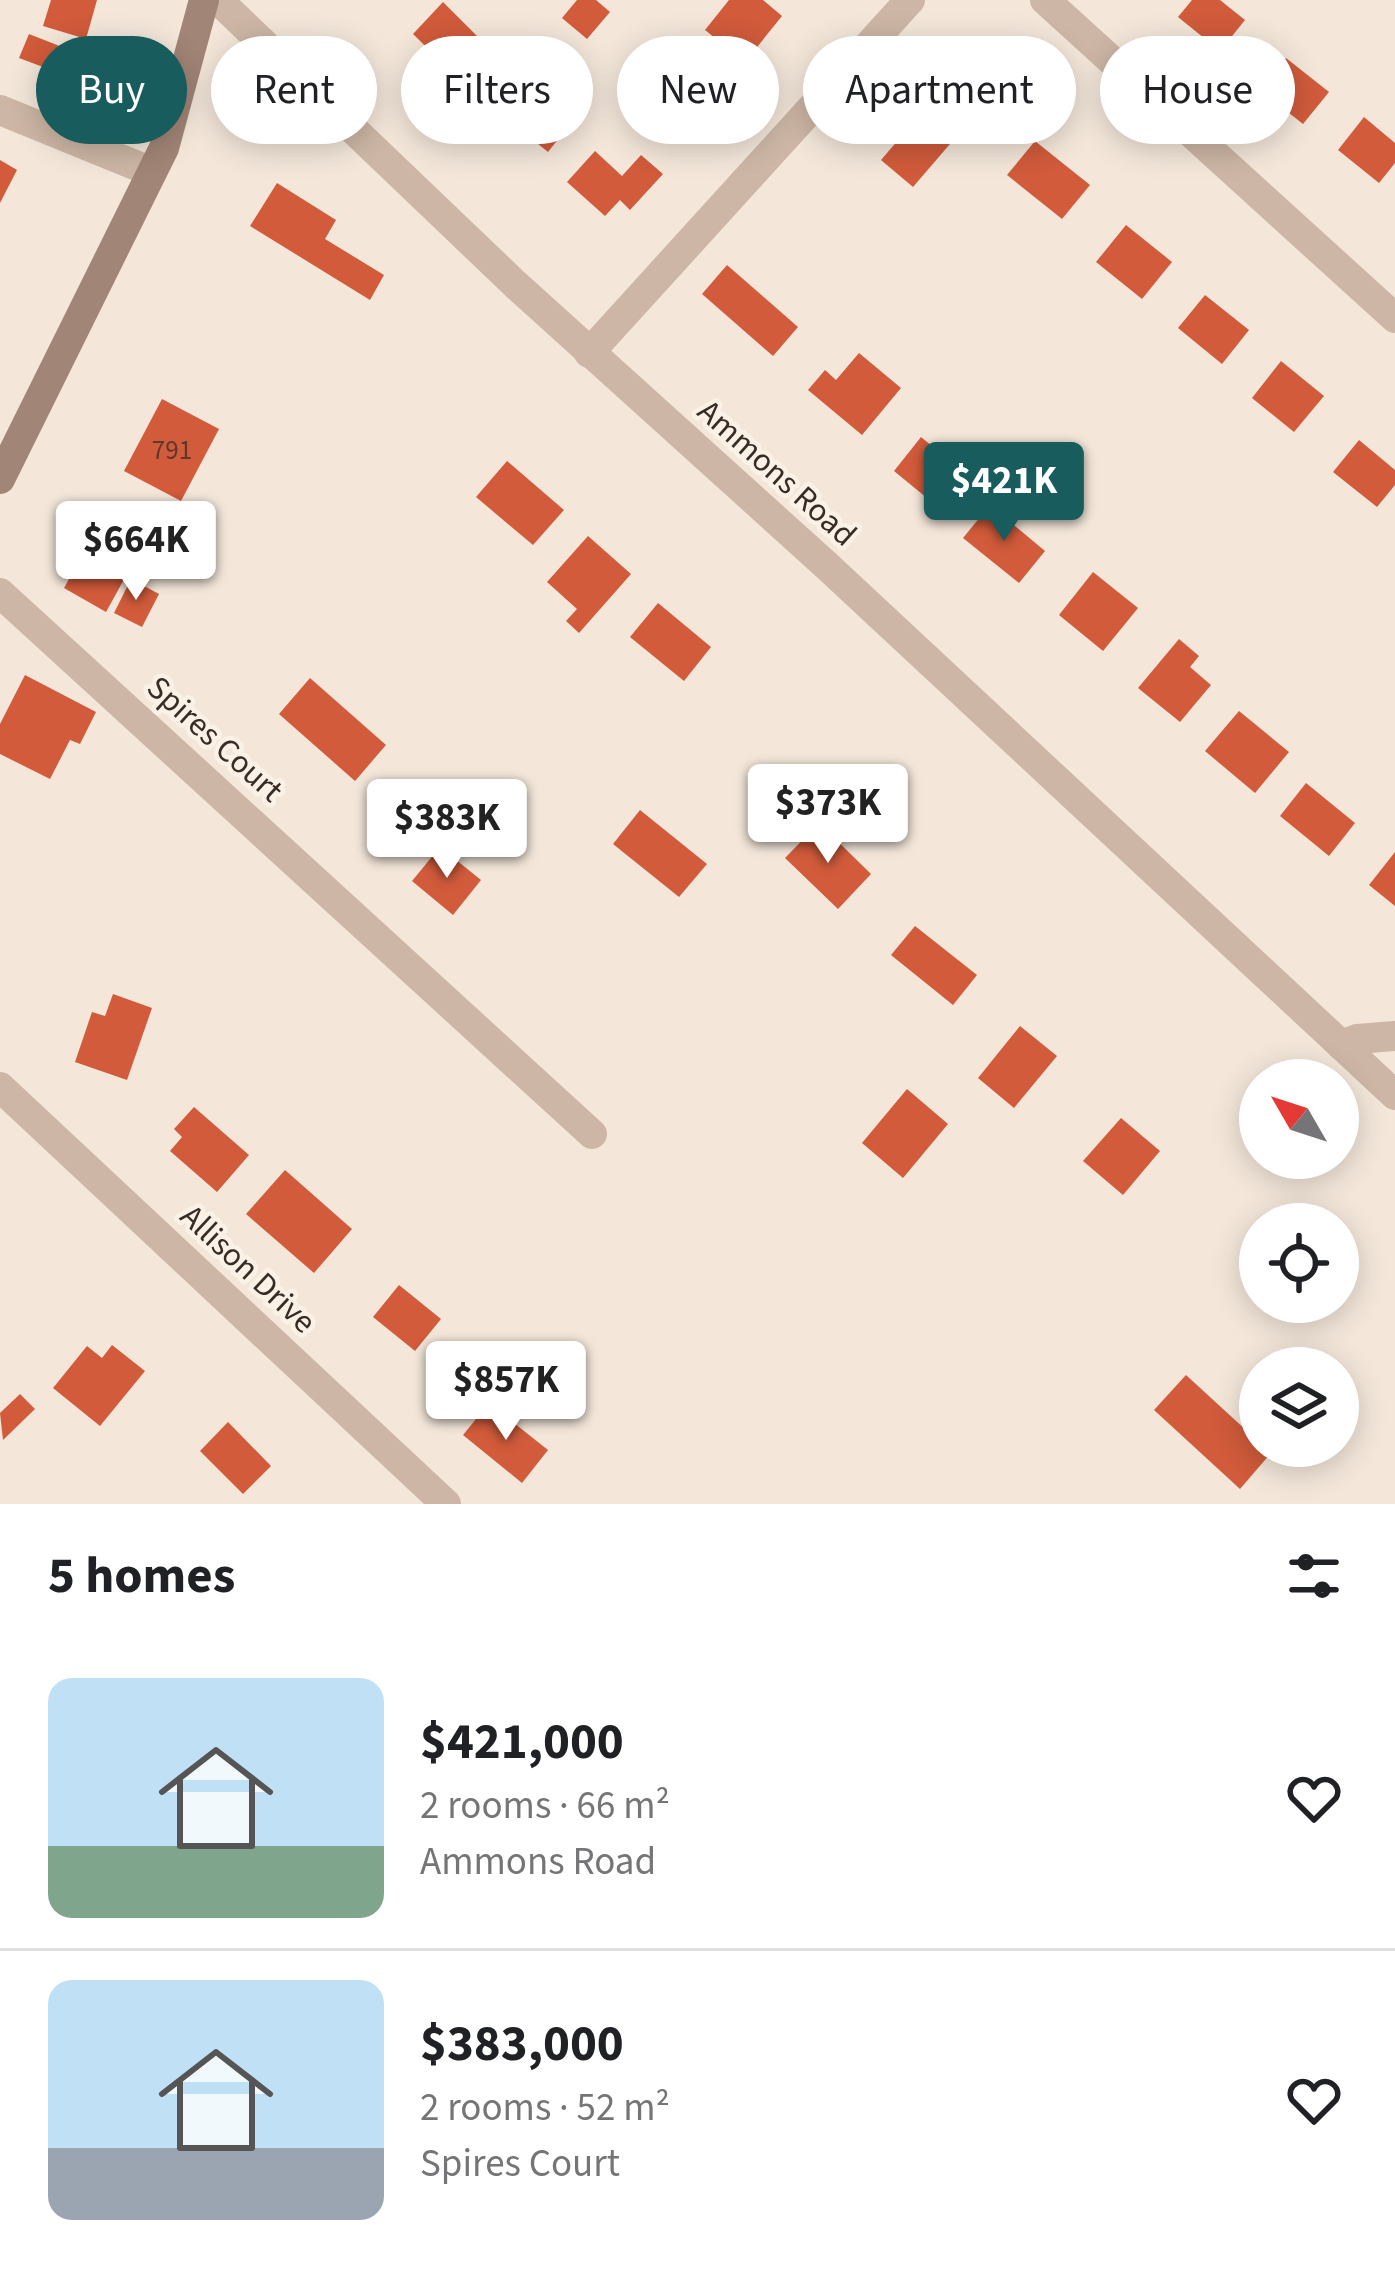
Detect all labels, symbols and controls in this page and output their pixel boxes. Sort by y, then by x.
chip: Buy [36,36,187,144]
chip: Rent [211,36,377,144]
chip: Filters [401,36,593,144]
chip: New [617,36,779,144]
chip: Apartment [803,36,1076,144]
chip: House [1100,36,1295,144]
street label: Ammons Road [687,389,867,557]
house number: 791 [152,431,192,470]
pin: $421K [920,442,1088,544]
text: $421K [951,453,1057,509]
pin: $664K [52,501,220,603]
text: $664K [83,512,189,568]
street label: Spires Court [136,665,294,813]
pin: $373K [744,764,912,866]
text: $373K [775,775,881,831]
pin: $383K [363,779,531,881]
text: $383K [394,790,500,846]
north arrow [1239,1059,1359,1179]
map controls [1239,1059,1359,1467]
street label: Allison Drive [170,1194,326,1344]
button: locate [1239,1203,1359,1323]
pin: $857K [422,1341,590,1443]
button: layers [1239,1347,1359,1467]
text: $857K [453,1352,559,1408]
text: 5 homes [48,1540,235,1612]
icon: filters [1281,1543,1347,1609]
text: $421,000 [420,1706,624,1778]
icon: home [144,1726,288,1870]
icon: heart [1281,1765,1347,1831]
text: 2 rooms · 66 m² [420,1778,670,1834]
text: Ammons Road [420,1834,656,1890]
text: $383,000 [420,2008,624,2080]
icon: home [144,2028,288,2172]
icon: heart [1281,2067,1347,2133]
text: 2 rooms · 52 m² [420,2080,670,2136]
text: Spires Court [420,2136,620,2192]

